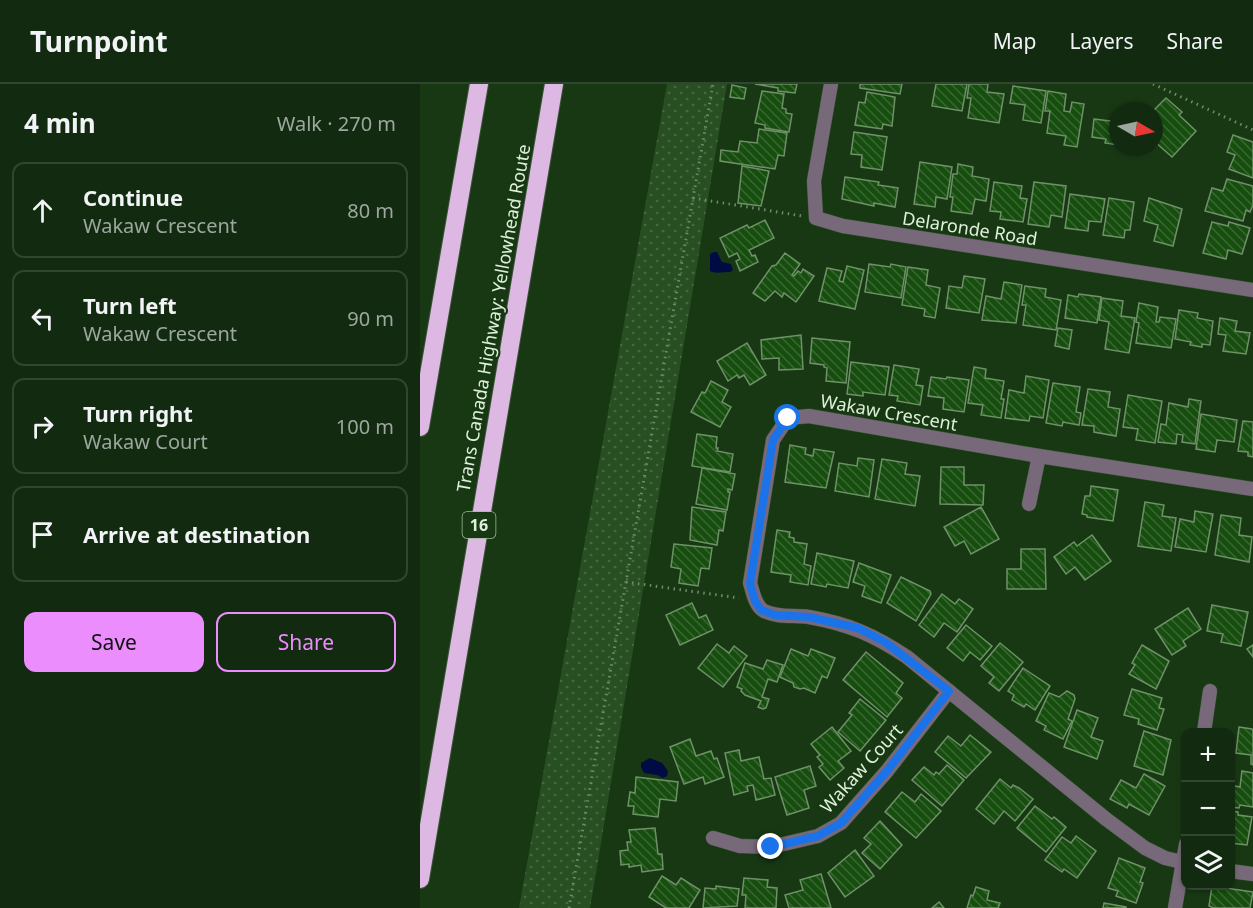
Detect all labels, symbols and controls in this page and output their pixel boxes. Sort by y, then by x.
text: Turnpoint [30,22,168,60]
text: Map [993,27,1037,55]
text: Layers [1070,27,1134,55]
text: Share [1167,27,1223,55]
north arrow [1109,102,1163,156]
text: 4 min [24,105,96,141]
text: Walk · 270 m [277,110,396,137]
street label: Trans Canada Highway: Yellowhead Route [451,142,535,494]
text: Continue [83,182,183,212]
icon: ahead [26,194,59,227]
text: 80 m [347,197,394,224]
street label: Delaronde Road [901,205,1039,251]
text: Wakaw Crescent [83,212,237,239]
text: Turn left [83,290,177,320]
icon: left [26,302,59,335]
text: 90 m [347,305,394,332]
text: Wakaw Crescent [83,320,237,347]
street label: Wakaw Crescent [819,388,960,436]
text: Turn right [83,398,193,428]
route start [774,404,800,430]
icon: right [26,410,59,443]
text: 100 m [336,413,394,440]
text: Wakaw Court [83,428,208,455]
road number: 16 [462,512,496,538]
icon: arrive [26,518,59,551]
text: Arrive at destination [83,519,310,549]
button: Save [24,612,204,672]
button: Share [216,612,396,672]
street label: Wakaw Court [814,718,908,818]
map controls [1181,728,1235,890]
button: + [1181,728,1235,782]
button: − [1181,782,1235,836]
route end [757,833,783,859]
button: layers [1181,836,1235,890]

